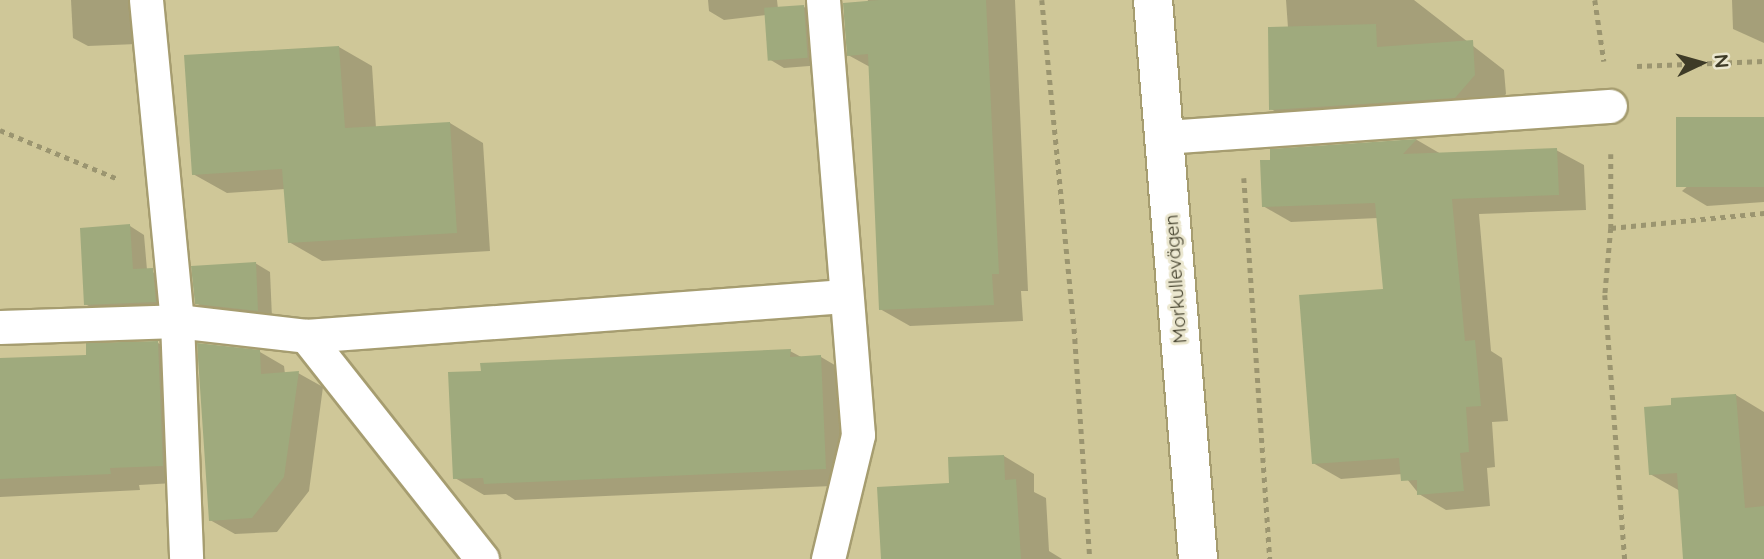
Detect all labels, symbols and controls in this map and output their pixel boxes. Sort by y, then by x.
north arrow [1666,28,1736,98]
text: N [1709,53,1734,69]
street label: Morkullevägen [1160,214,1192,344]

